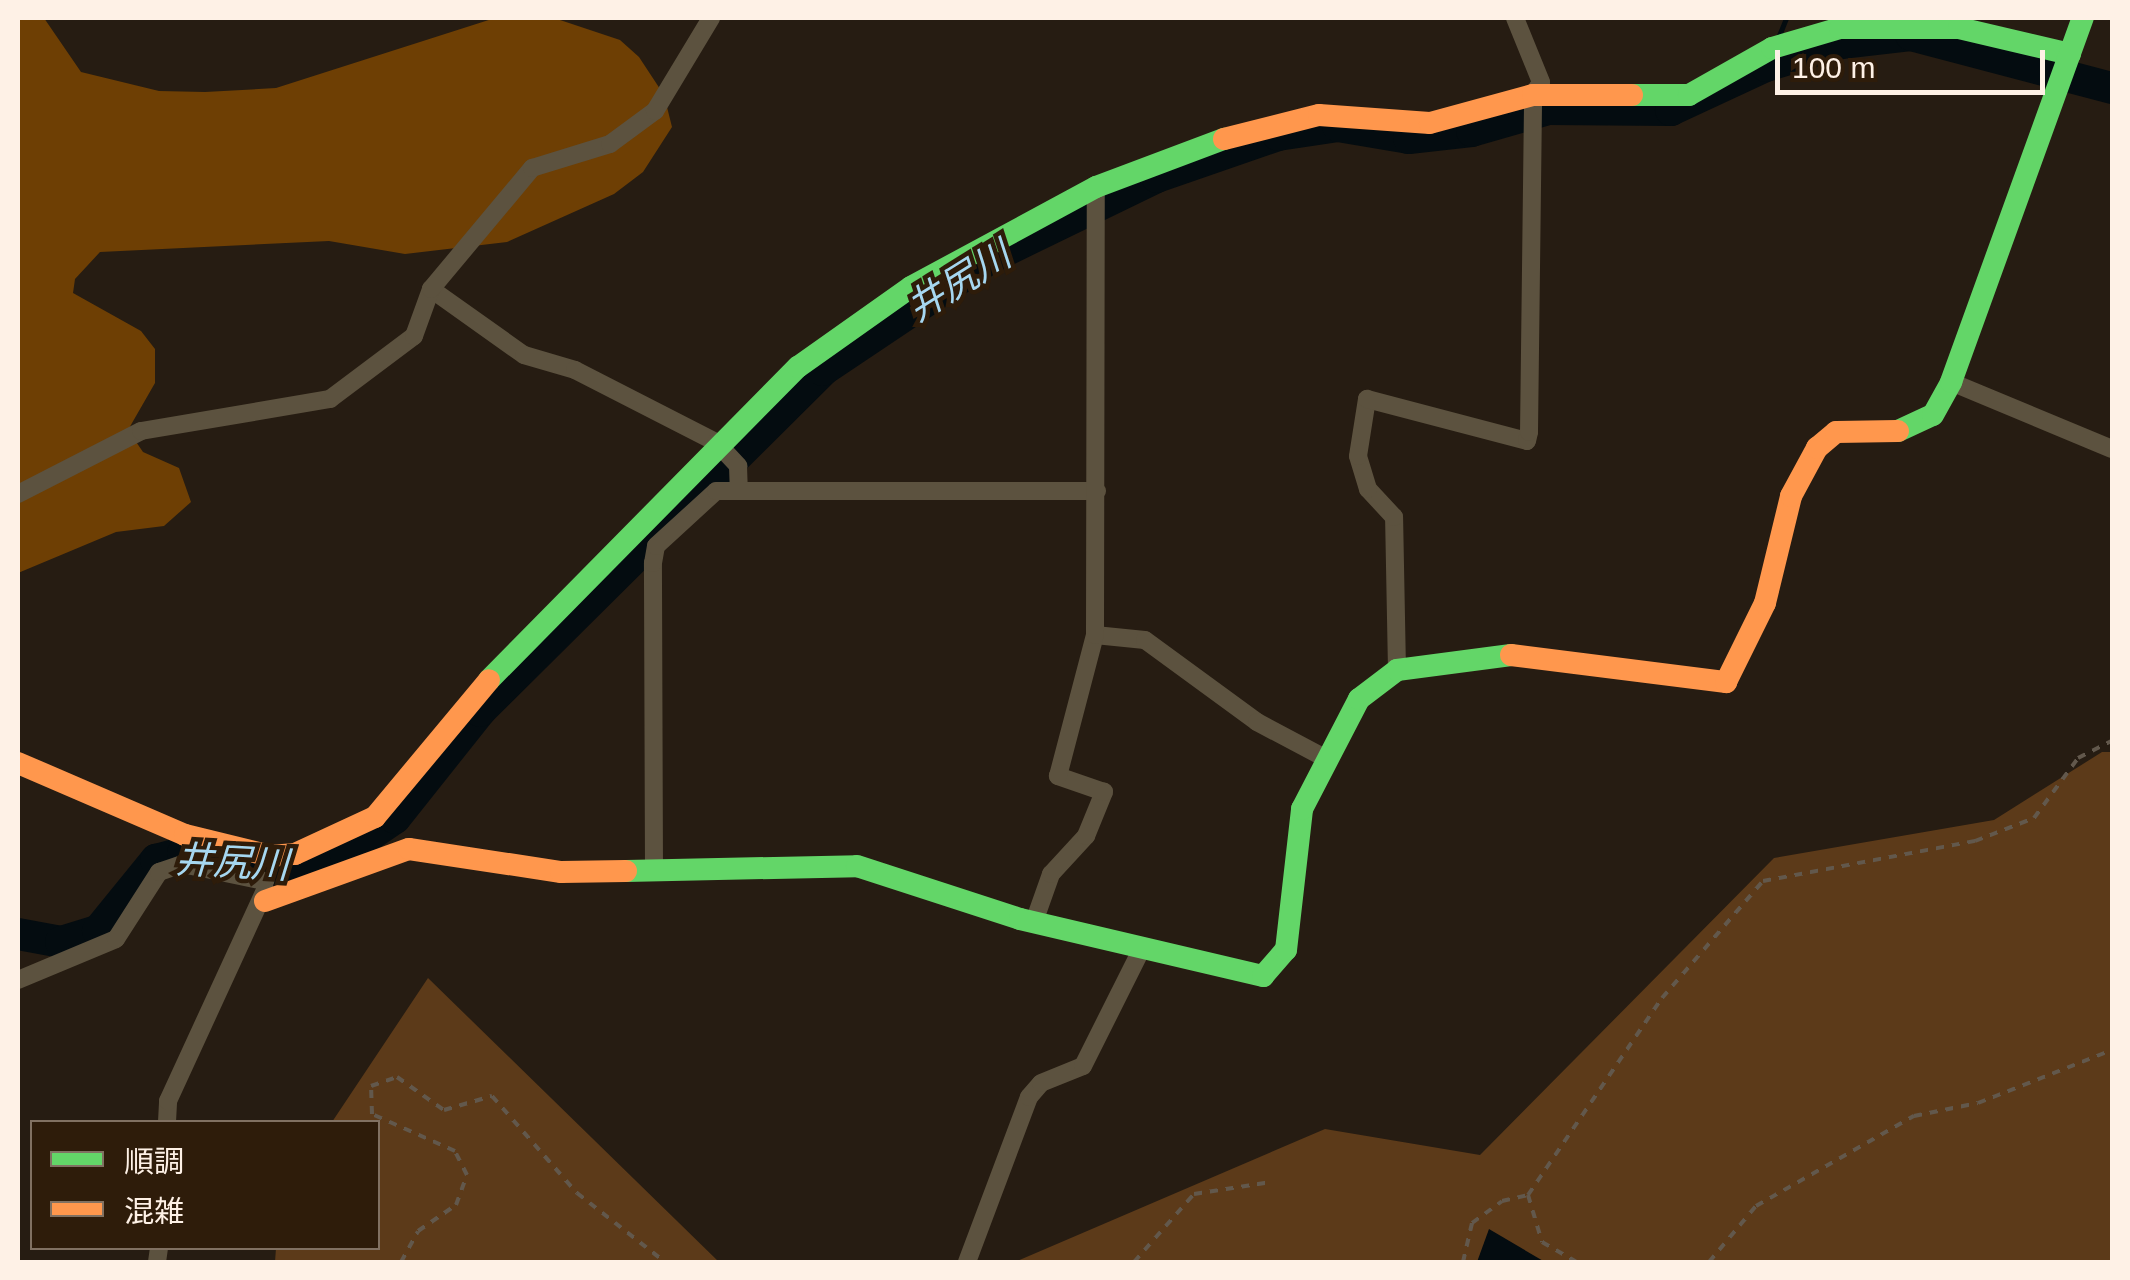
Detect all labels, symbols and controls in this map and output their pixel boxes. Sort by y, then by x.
scale bar [1780,30,2050,92]
text: 100 m [1792,51,1875,84]
water label: 井尻川 [899,232,1019,332]
water label: 井尻川 [174,837,290,889]
legend [30,1120,380,1250]
text: 順調 [124,1145,184,1178]
text: 混雑 [124,1195,184,1228]

